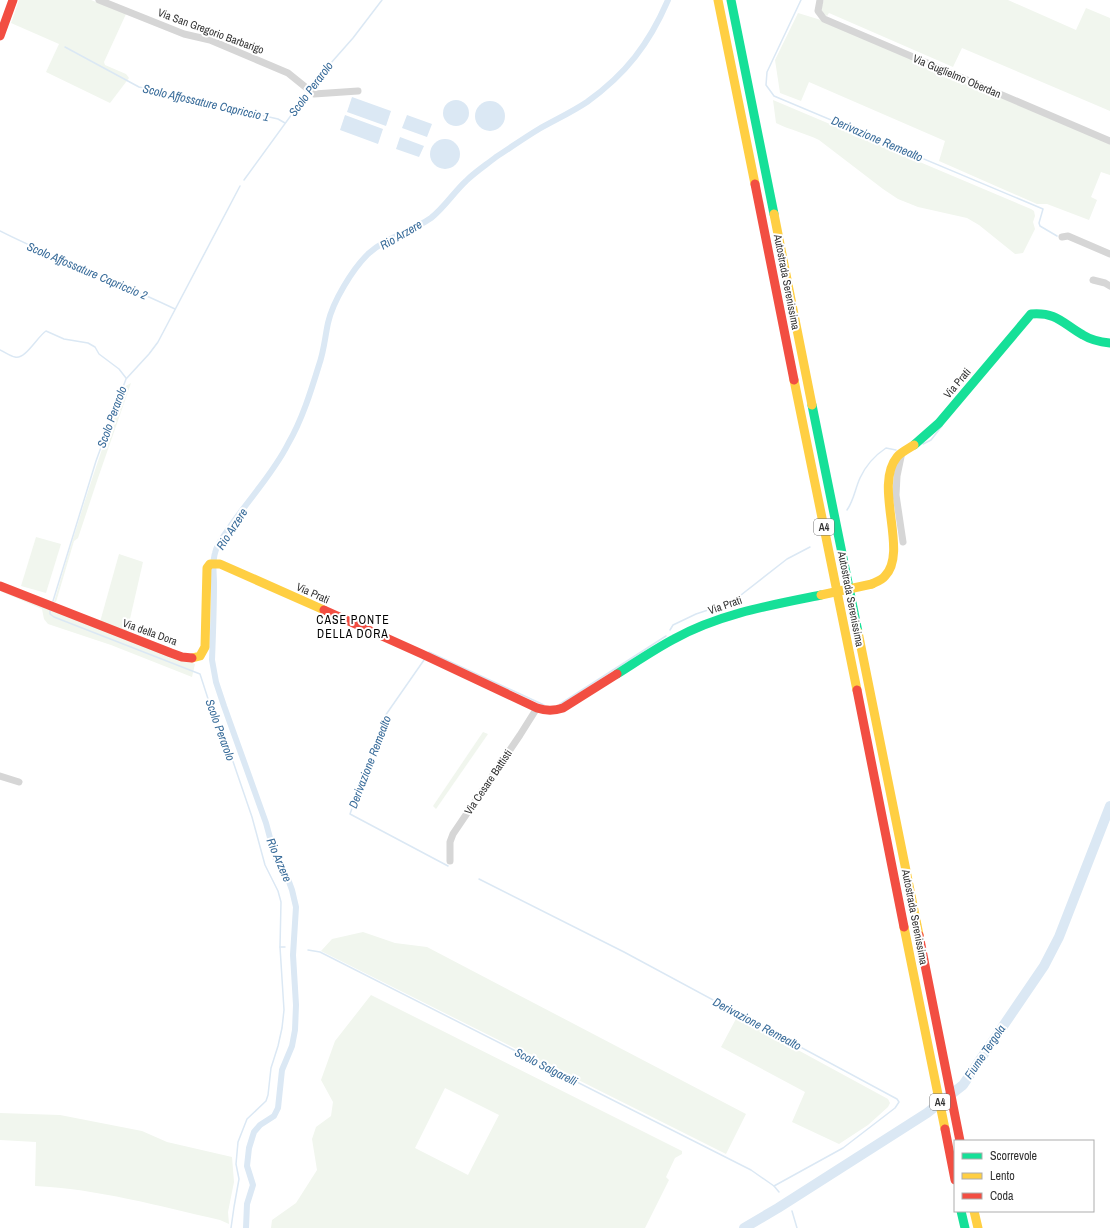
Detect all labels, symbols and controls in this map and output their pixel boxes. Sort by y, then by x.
street label: Via San Gregorio Barbarigo [156,5,266,57]
street label: Via Guglielmo Oberdan [911,51,1003,101]
water label: Scolo Perarolo [285,58,337,120]
water label: Scolo Affossature Capriccio 1 [141,81,271,125]
water label: Derivazione Remealto [829,113,926,166]
water label: Rio Arzere [377,216,426,254]
street label: Autostrada Serenissima [771,232,803,331]
water label: Scolo Affossature Capriccio 2 [24,238,150,304]
street label: Via Prati [940,365,974,401]
water label: Scolo Perarolo [93,383,131,450]
water label: Rio Arzere [213,505,252,553]
road number: A4 [814,519,834,535]
street label: Autostrada Serenissima [835,549,867,648]
street label: Via Prati [294,579,332,607]
street label: Via Prati [706,593,744,617]
district label: CASE PONTE DELLA DORA [316,612,390,642]
street label: Via della Dora [121,616,179,648]
water label: Scolo Perarolo [201,697,239,764]
water label: Derivazione Remealto [345,713,395,811]
street label: Via Cesare Battisti [461,747,515,817]
water label: Rio Arzere [263,836,296,885]
street label: Autostrada Serenissima [899,867,931,966]
water label: Derivazione Remealto [710,994,804,1054]
water label: Fiume Tergola [961,1021,1009,1082]
water label: Scolo Salgarelli [512,1044,580,1090]
road number: A4 [930,1094,950,1110]
legend [954,1140,1094,1212]
text: Scorrevole [990,1148,1037,1164]
text: Lento [990,1168,1015,1184]
text: Coda [990,1188,1014,1204]

